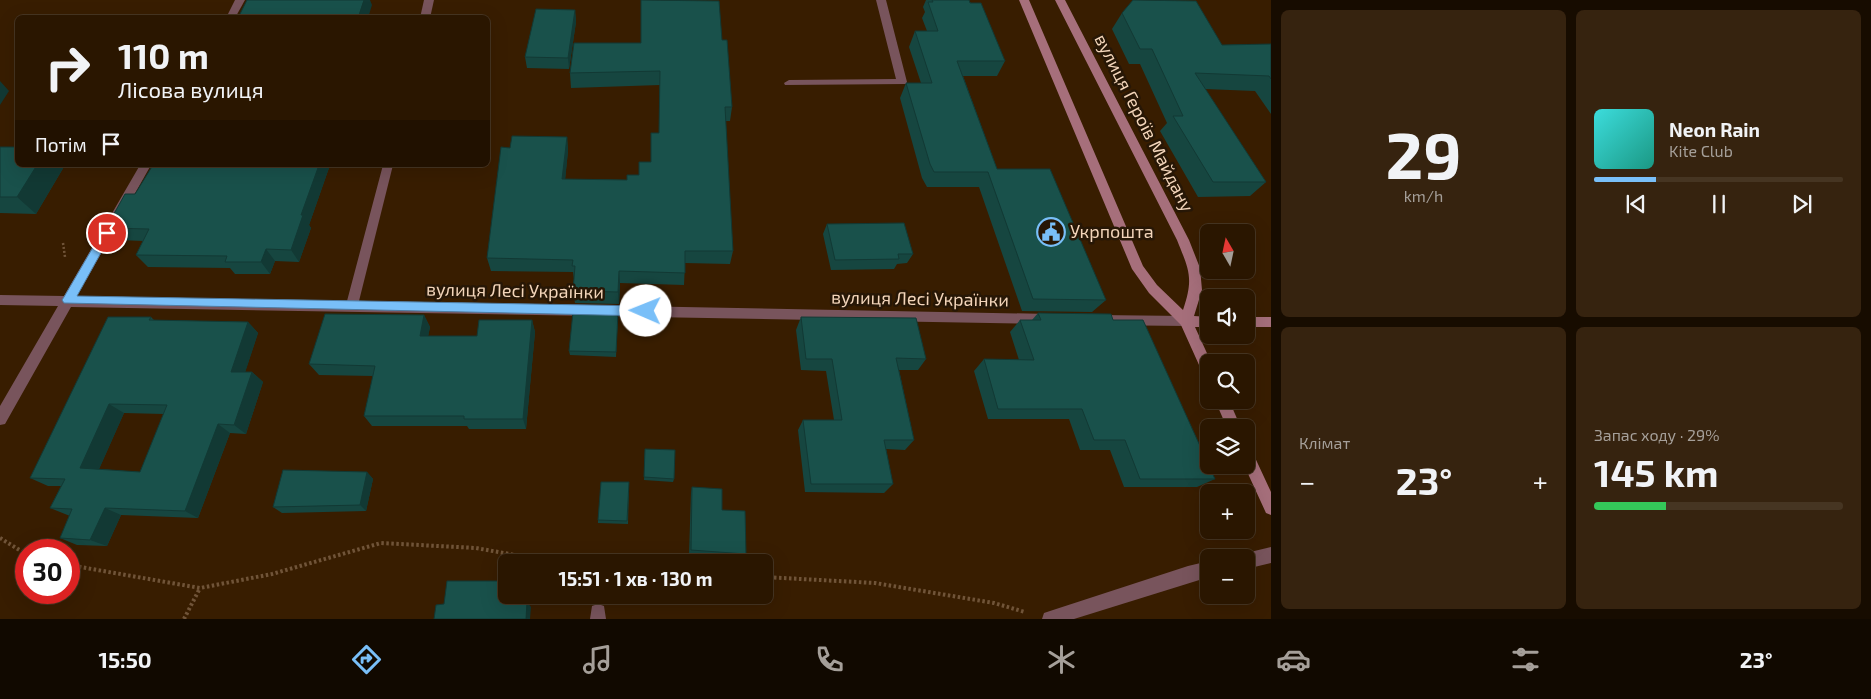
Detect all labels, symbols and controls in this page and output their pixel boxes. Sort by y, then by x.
street label: вулиця Героїв Майдану [1091,30,1199,215]
text: 110 m [118,34,209,76]
icon: right [35,35,100,100]
text: Лісова вулиця [118,76,264,102]
text: 29 [1385,114,1462,192]
text: Neon Rain [1669,118,1760,141]
icon: arrive [97,130,125,158]
text: Потім [35,133,87,156]
text: Kite Club [1669,141,1733,160]
text: km/h [1404,186,1443,205]
icon: previous [1622,190,1650,218]
icon: pause [1705,190,1733,218]
icon: next [1788,190,1816,218]
pin [86,212,128,254]
public building icon: Укрпошта [1036,217,1066,247]
icon: arrive [93,219,121,247]
place label: Укрпошта [1070,220,1154,242]
north arrow [1200,224,1255,279]
map controls [1200,224,1255,604]
street label: вулиця Лесі Українки [426,277,604,303]
position arrow [619,284,671,336]
street label: вулиця Лесі Українки [831,285,1009,311]
button: sound [1200,289,1255,344]
button: search [1200,354,1255,409]
button: layers [1200,419,1255,474]
text: Запас ходу · 29% [1594,425,1719,444]
text: Клімат [1299,433,1350,452]
text: 145 km [1594,449,1719,495]
text: 23° [1396,457,1452,503]
text: − [1299,464,1315,498]
text: + [1533,464,1548,498]
button: + [1200,484,1255,539]
speed limit sign: 30 [15,539,80,604]
button: − [1200,549,1255,604]
text: 15:51 · 1 хв · 130 m [558,567,713,590]
icon: directions [349,642,384,677]
icon: music [580,642,615,677]
icon: phone [812,642,847,677]
icon: climate [1044,642,1079,677]
icon: car [1276,642,1311,677]
icon: filters [1508,642,1543,677]
text: 15:50 [98,646,152,672]
text: 23° [1740,646,1773,672]

